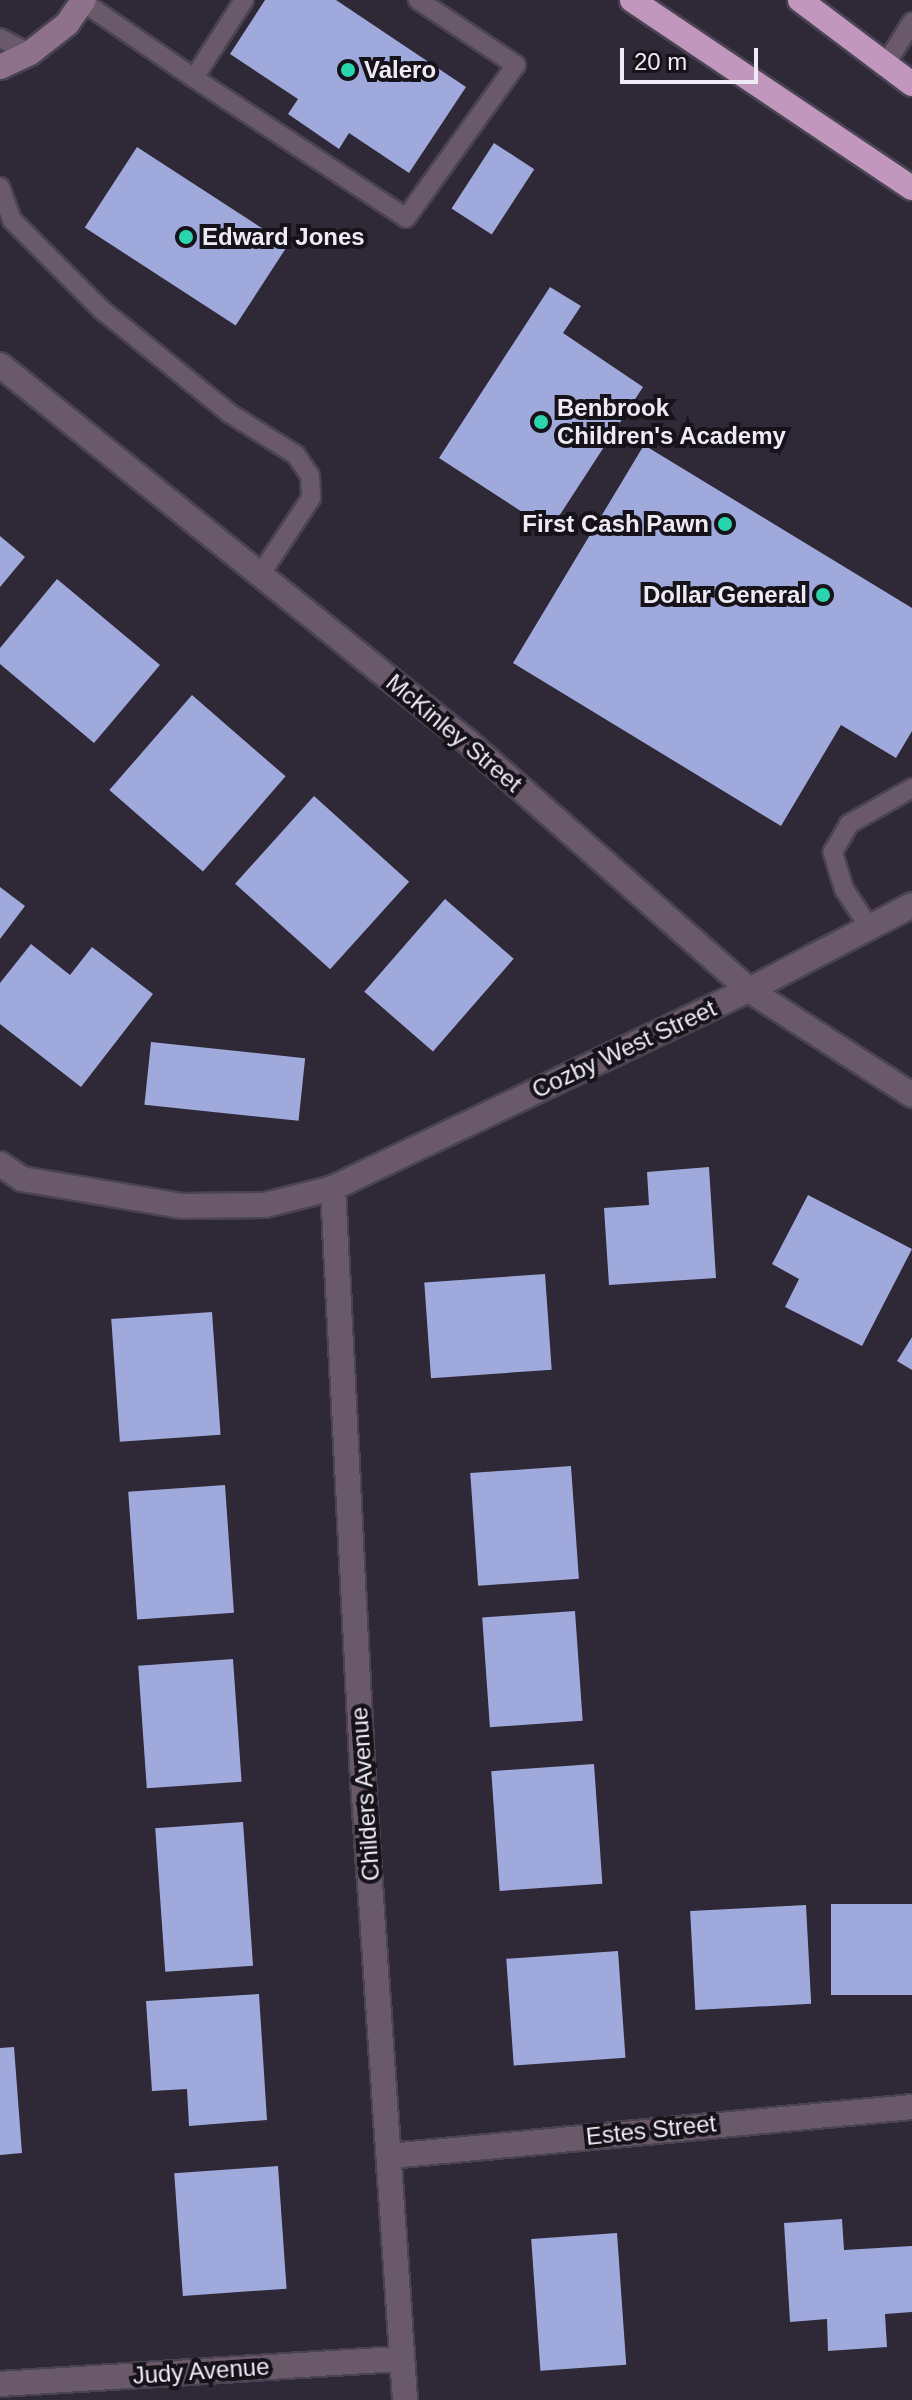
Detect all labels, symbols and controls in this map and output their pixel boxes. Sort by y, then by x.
scale bar [624,32,762,82]
text: 20 m [634,48,687,75]
place label: Valero [364,56,436,84]
marker: Valero [339,61,357,79]
place label: Edward Jones [202,223,365,251]
marker: Edward Jones [177,228,195,246]
place label: Benbrook Children's Academy [557,394,787,450]
marker: Benbrook Children's Academy [532,413,550,431]
place label: First Cash Pawn [522,510,709,538]
marker: First Cash Pawn [716,515,734,533]
place label: Dollar General [643,581,807,609]
marker: Dollar General [814,586,832,604]
street label: McKinley Street [380,668,528,798]
street label: Cozby West Street [527,994,721,1104]
street label: Childers Avenue [345,1705,385,1883]
street label: Estes Street [584,2109,718,2151]
street label: Judy Avenue [131,2352,271,2390]

